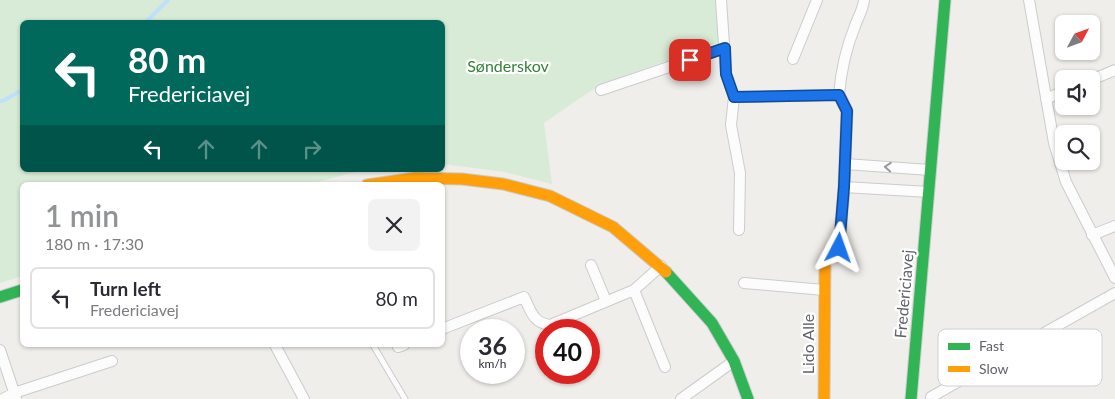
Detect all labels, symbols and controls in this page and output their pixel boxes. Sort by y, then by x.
north arrow [1055,15,1100,60]
map controls [1055,15,1100,170]
text: 80 m [128,38,206,80]
pin [669,39,711,81]
icon: left [45,40,110,105]
icon: arrive [676,46,704,74]
park label: Sønderskov [467,56,549,75]
button: sound [1055,70,1100,115]
text: Fredericiavej [128,80,250,107]
button: search [1055,125,1100,170]
icon: left [139,135,167,163]
icon: ahead [192,135,220,163]
icon: ahead [245,135,273,163]
icon: right [298,135,326,163]
one-way arrow [883,162,891,173]
text: 1 min [45,197,119,233]
button: close [368,199,420,251]
position arrow [812,221,864,273]
text: 180 m · 17:30 [45,234,144,253]
street label: Fredericiavej [890,249,917,339]
text: Turn left [90,277,161,300]
icon: left [47,284,75,312]
text: 80 m [375,287,418,310]
text: Fredericiavej [90,300,179,319]
street label: Lido Alle [798,314,817,374]
speed limit sign: 40 [535,319,600,384]
legend [938,329,1102,386]
text: 36 [478,330,507,360]
text: Fast [979,337,1004,354]
text: km/h [478,356,507,371]
text: Slow [979,360,1009,377]

